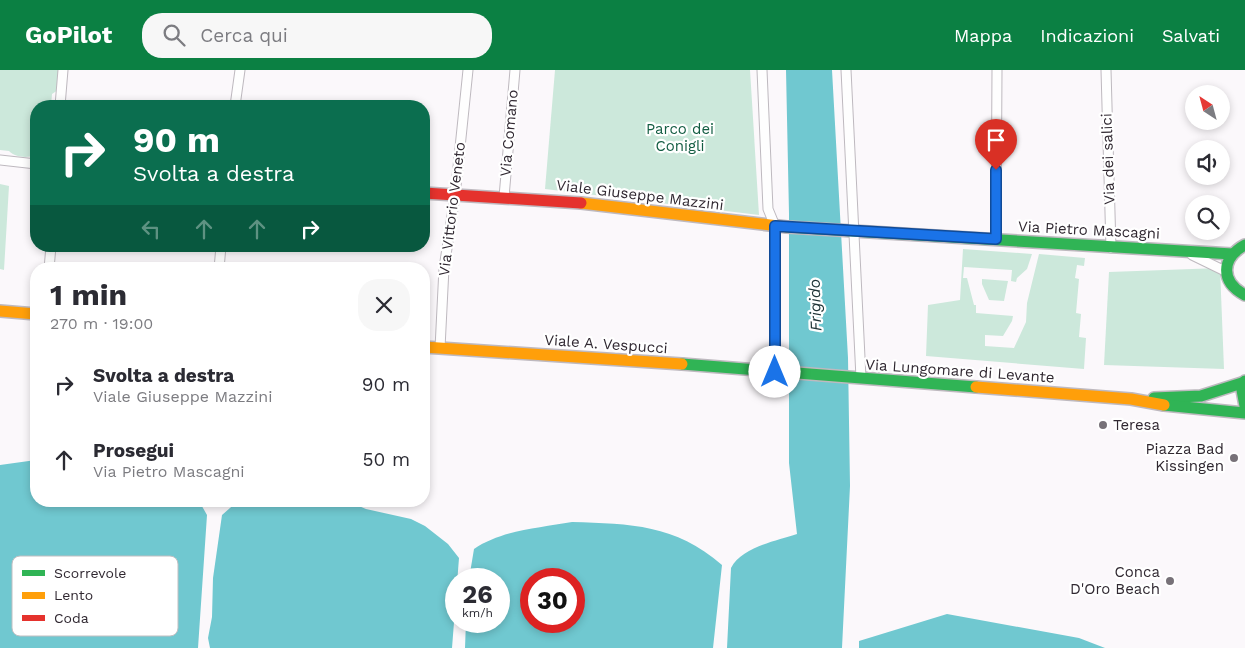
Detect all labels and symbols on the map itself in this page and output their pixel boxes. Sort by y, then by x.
north arrow [1185,85,1230,130]
street label: Via Comano [496,89,522,177]
street label: Via dei salici [1097,113,1119,205]
pin [975,119,1017,170]
park label: Parco dei Conigli [646,120,714,155]
street label: Via Vittorio Veneto [435,141,469,277]
street label: Viale Giuseppe Mazzini [555,176,725,214]
street label: Via Pietro Mascagni [1018,217,1160,243]
water label: Frigido [805,279,825,331]
street label: Viale A. Vespucci [544,331,668,357]
position arrow [748,345,800,397]
street label: Via Lungomare di Levante [865,355,1055,387]
place label: Teresa [1113,416,1161,434]
marker: Teresa [1097,419,1109,431]
place label: Piazza Bad Kissingen [1145,440,1224,475]
marker: Piazza Bad Kissingen [1228,452,1240,464]
legend [12,556,178,636]
place label: Conca D'Oro Beach [1070,563,1161,598]
text: Scorrevole [54,565,126,581]
speed limit sign: 30 [520,568,585,633]
marker: Conca D'Oro Beach [1164,575,1176,587]
text: Lento [54,587,93,603]
text: Coda [54,610,89,626]

